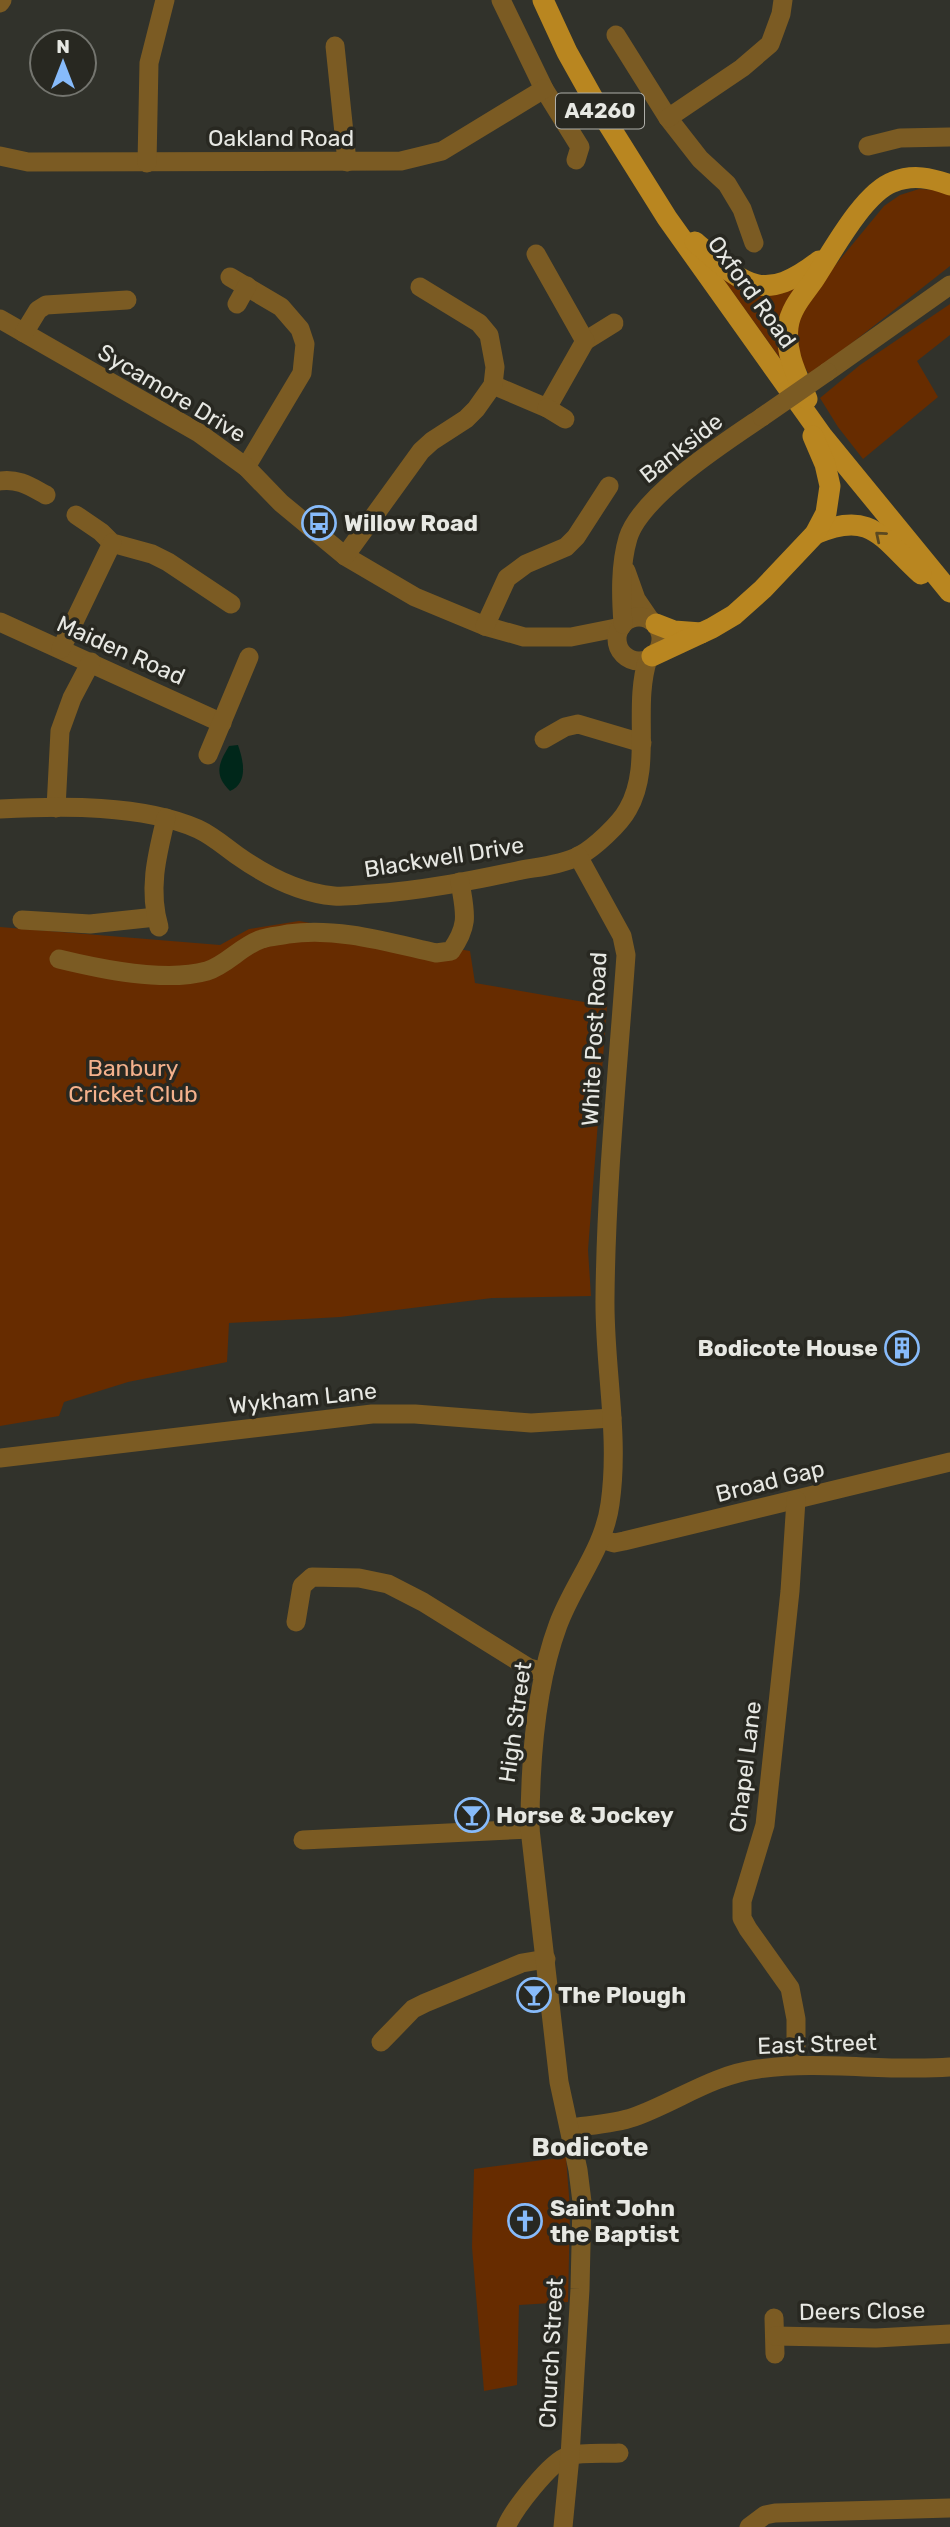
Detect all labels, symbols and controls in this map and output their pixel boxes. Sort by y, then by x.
north arrow [28,28,98,98]
text: N [56,35,70,58]
road number: A4260 [556,94,644,128]
street label: Oakland Road [208,124,354,152]
street label: Oxford Road [702,230,802,354]
street label: Sycamore Drive [93,338,251,448]
street label: Bankside [634,407,728,489]
bus stop icon: Willow Road [300,504,338,542]
place label: Willow Road [344,509,478,537]
one-way arrow [876,532,889,544]
street label: Maiden Road [53,609,189,691]
street label: Blackwell Drive [362,831,526,883]
street label: White Post Road [575,951,613,1127]
park label: Banbury Cricket Club [68,1054,198,1108]
building icon: Bodicote House [883,1329,921,1367]
place label: Bodicote House [697,1334,878,1362]
street label: Wykham Lane [228,1376,378,1420]
street label: Broad Gap [713,1454,827,1508]
street label: High Street [493,1660,537,1784]
street label: Chapel Lane [723,1700,767,1834]
bar icon: Horse & Jockey [453,1796,491,1834]
place label: Horse & Jockey [496,1801,674,1829]
bar icon: The Plough [515,1976,553,2014]
place label: The Plough [558,1981,686,2009]
street label: East Street [757,2028,877,2060]
district label: Bodicote [532,2132,648,2163]
place label: Saint John the Baptist [550,2194,679,2248]
church icon: Saint John the Baptist [506,2202,544,2240]
street label: Church Street [533,2277,569,2429]
street label: Deers Close [799,2296,925,2326]

